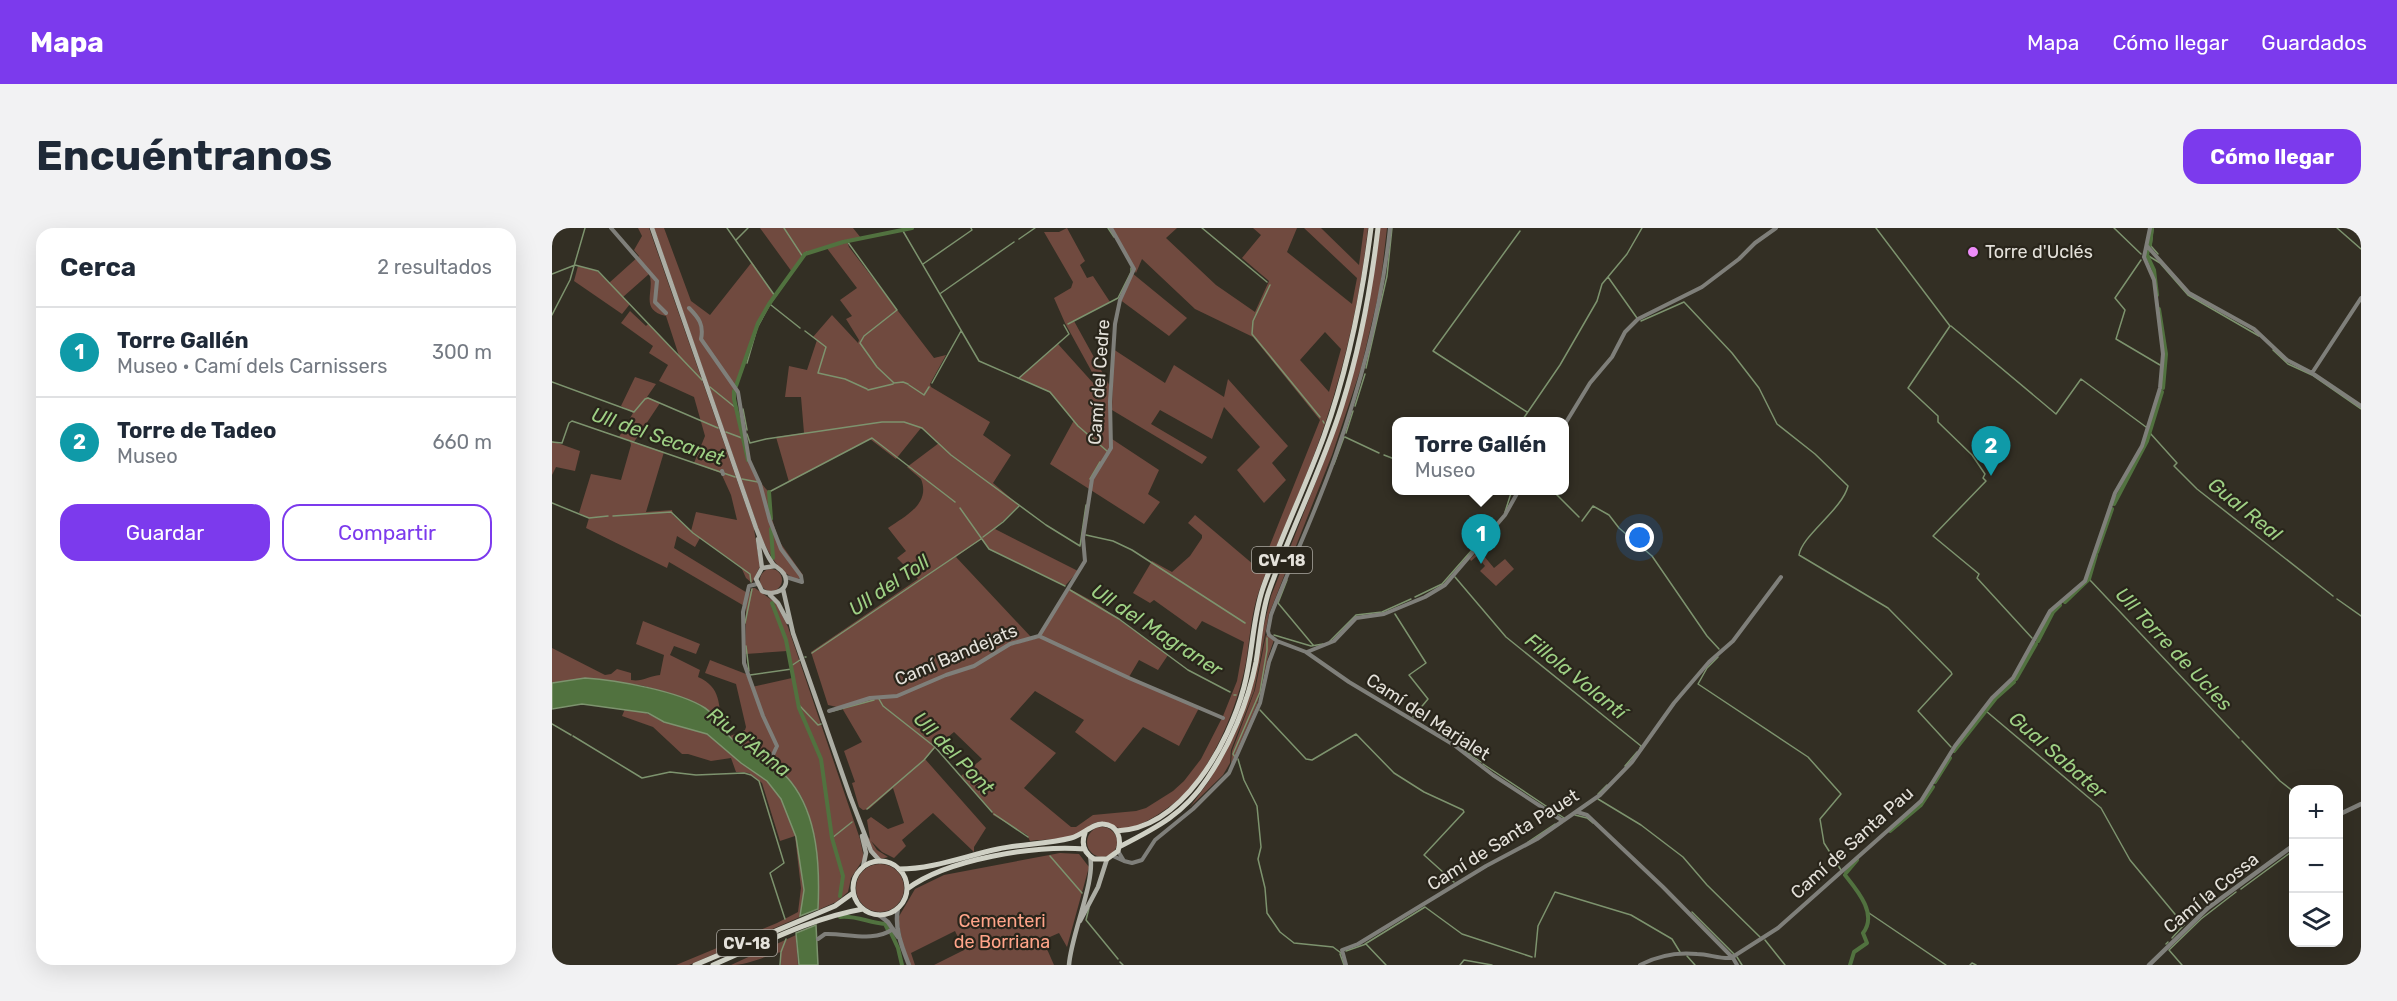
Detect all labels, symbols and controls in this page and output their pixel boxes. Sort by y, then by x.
text: Mapa [30,26,104,59]
text: Mapa [2027,30,2079,55]
text: Cómo llegar [2112,30,2228,55]
text: Guardados [2261,30,2367,55]
button: Cómo llegar [2183,129,2361,184]
text: Encuéntranos [36,131,332,181]
place label: Torre d'Uclés [1985,241,2093,263]
marker: Torre d'Uclés [1966,245,1980,259]
text: Cerca [60,252,136,283]
text: 2 resultados [377,255,492,279]
street label: Camí del Cedre [1084,318,1114,446]
text: Torre Gallén [117,327,249,354]
text: 1 [75,340,84,364]
text: 300 m [432,340,492,364]
text: Museo · Camí dels Carnissers [117,354,387,378]
water label: Ull del Secanet [588,402,728,470]
text: Torre de Tadeo [117,417,276,444]
popup [1392,417,1569,495]
pin: 2 [1972,426,2010,476]
text: 2 [73,430,86,454]
text: 660 m [433,430,492,454]
text: Torre Gallén [1415,431,1546,458]
text: Museo [117,444,178,468]
text: Museo [1415,458,1476,482]
water label: Gual Real [2203,472,2288,547]
button: Guardar [60,504,270,561]
button: Compartir [282,504,492,561]
pin: 1 [1462,514,1500,564]
your location [1625,523,1654,552]
road number: CV-18 [1252,547,1312,573]
water label: Ull del Toll [844,549,935,621]
water label: Ull del Magraner [1087,579,1228,682]
water label: Ull Torre de Ucles [2111,582,2237,716]
street label: Camí Bandejats [891,619,1021,691]
water label: Fillola Volantí [1521,628,1634,726]
street label: Camí del Marjalet [1362,669,1494,765]
water label: Riu d'Anna [702,702,796,782]
water label: Gual Sabater [2004,706,2113,805]
water label: Ull del Pont [909,707,1000,800]
street label: Camí de Santa Pau [1786,782,1918,904]
street label: Camí de Santa Pauet [1423,784,1583,896]
map controls [2289,785,2343,947]
button: + [2289,785,2343,839]
button: − [2289,839,2343,893]
street label: Camí la Cossa [2159,848,2263,938]
button: layers [2289,893,2343,947]
park label: Cementeri de Borriana [954,910,1050,953]
road number: CV-18 [717,930,777,956]

